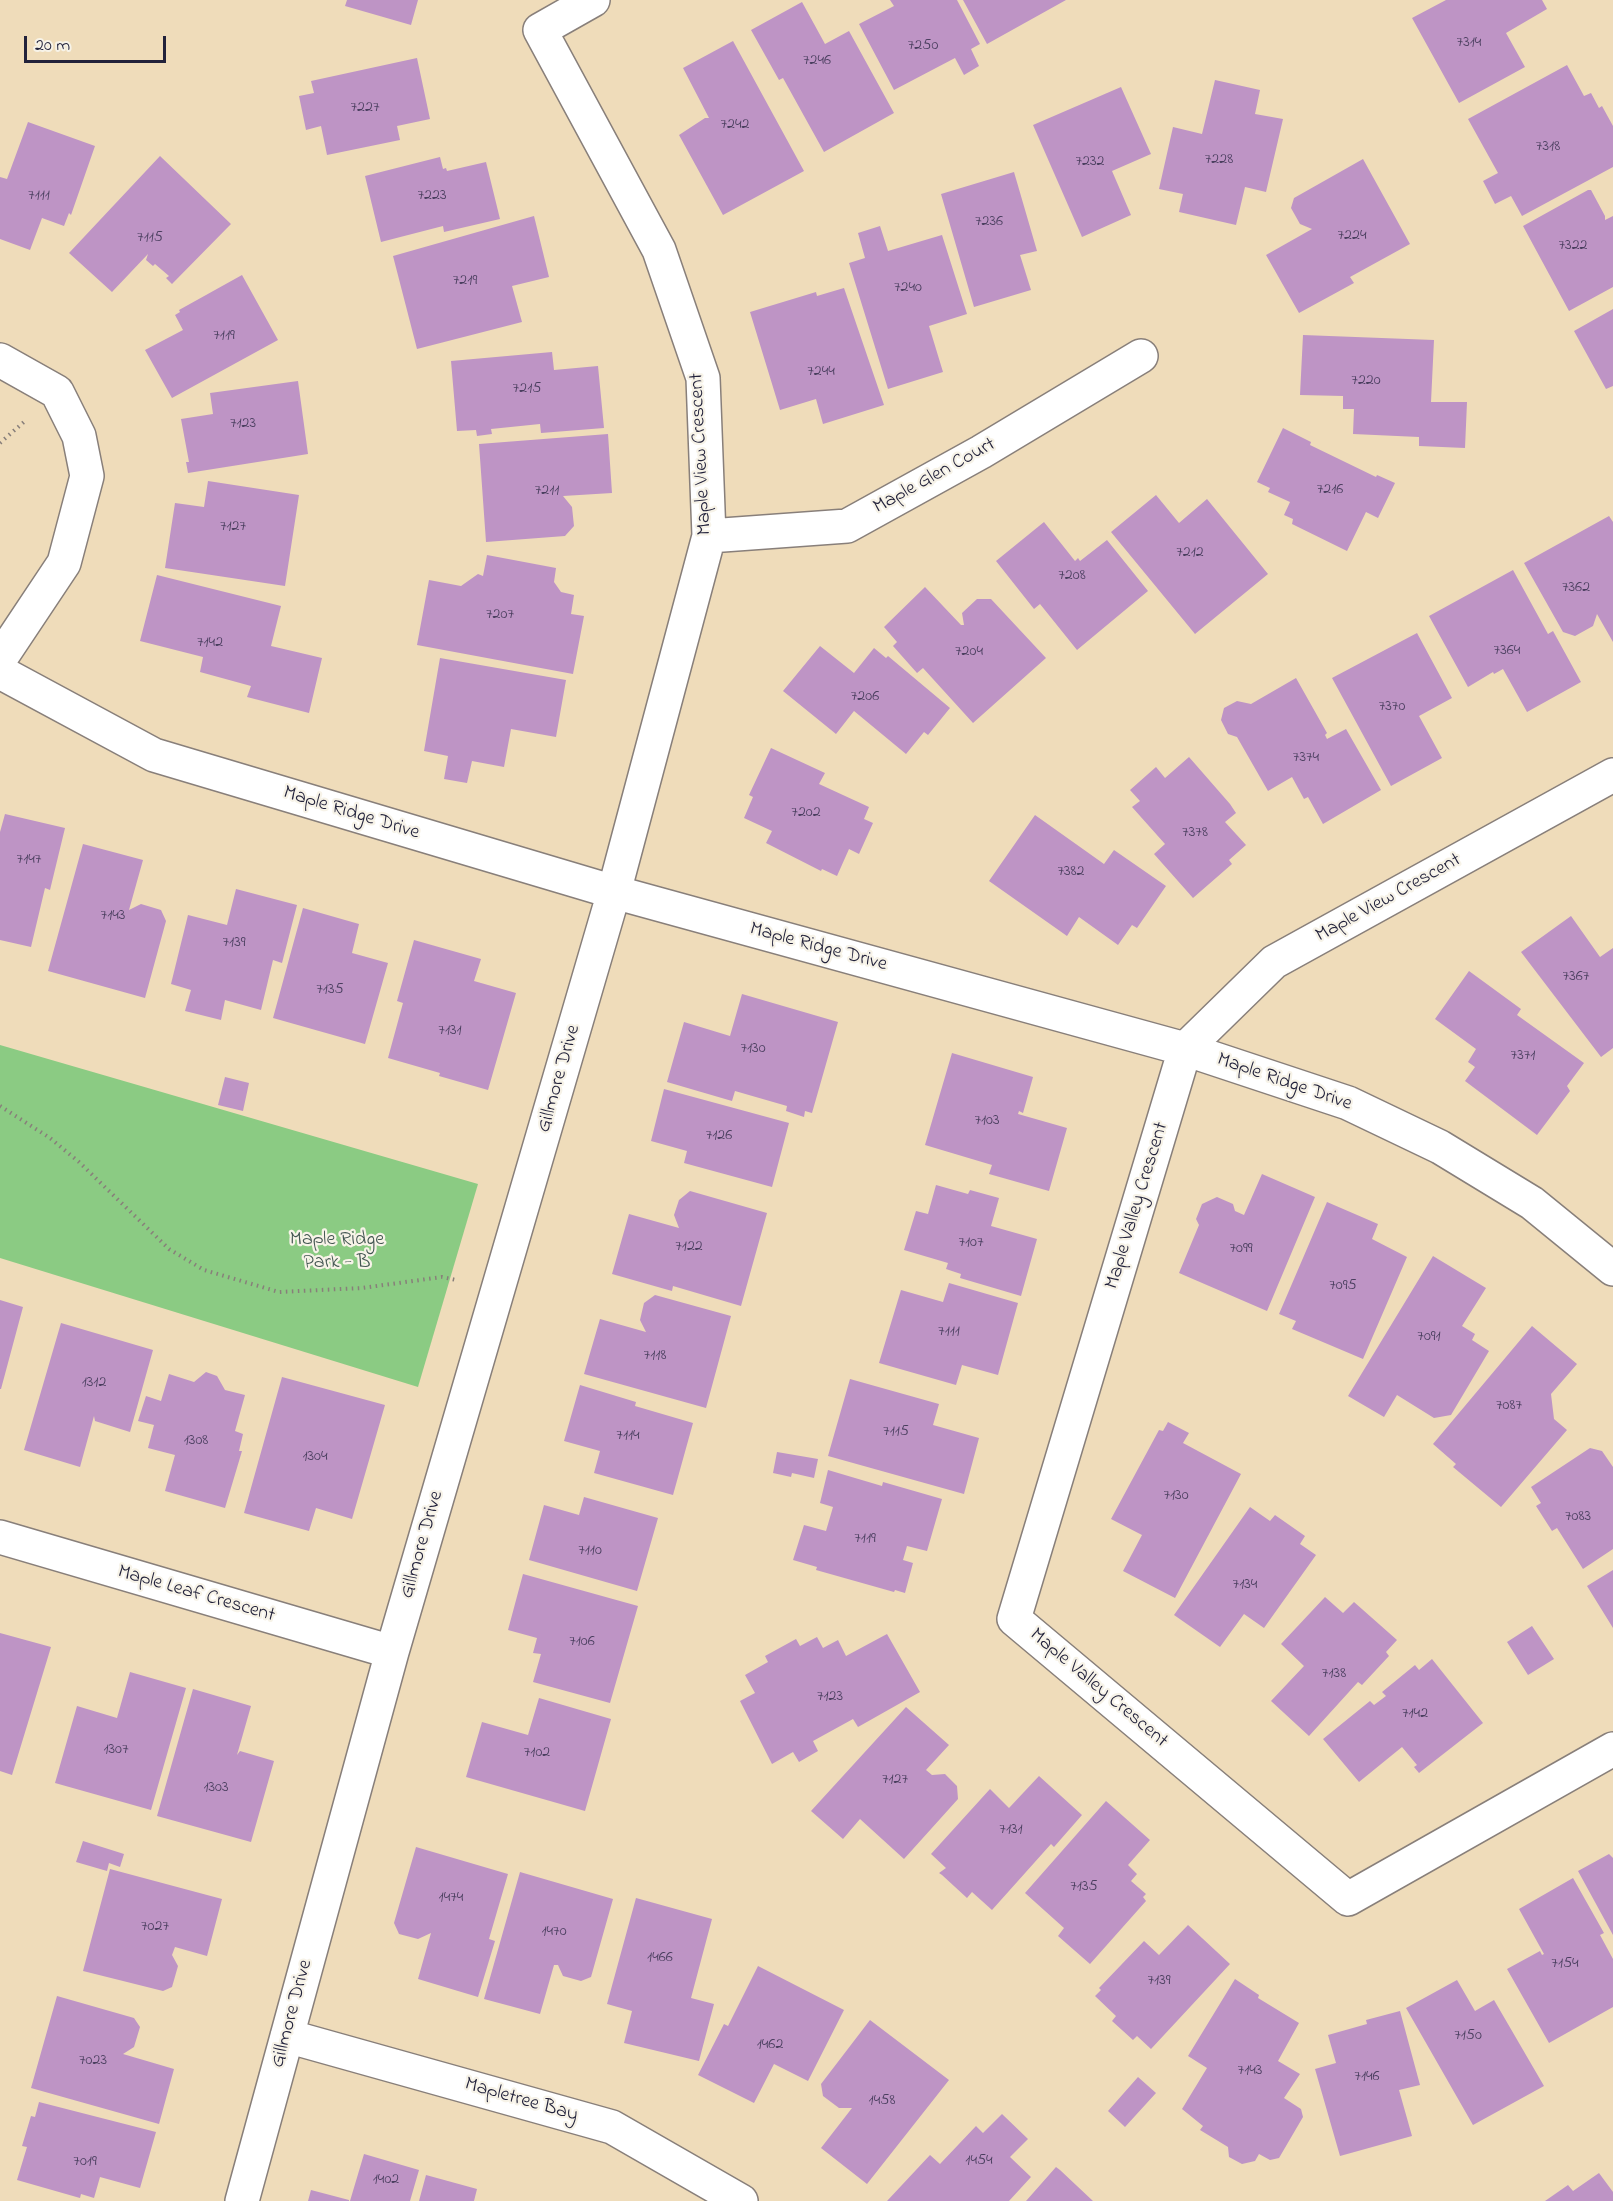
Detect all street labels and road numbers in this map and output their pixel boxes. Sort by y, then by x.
street label: Maple View Crescent [686,372,718,536]
street label: Maple Glen Court [870,434,1000,520]
street label: Maple Ridge Drive [280,782,422,846]
street label: Maple View Crescent [1312,849,1466,949]
street label: Maple Ridge Drive [747,918,889,978]
street label: Gillmore Drive [533,1022,587,1136]
street label: Maple Ridge Drive [1213,1049,1355,1117]
street label: Maple Valley Crescent [1101,1120,1175,1292]
street label: Gillmore Drive [396,1488,450,1602]
street label: Maple Leaf Crescent [114,1561,278,1629]
street label: Maple Valley Crescent [1024,1624,1172,1754]
street label: Gillmore Drive [267,1957,319,2071]
street label: Mapletree Bay [462,2073,580,2129]

